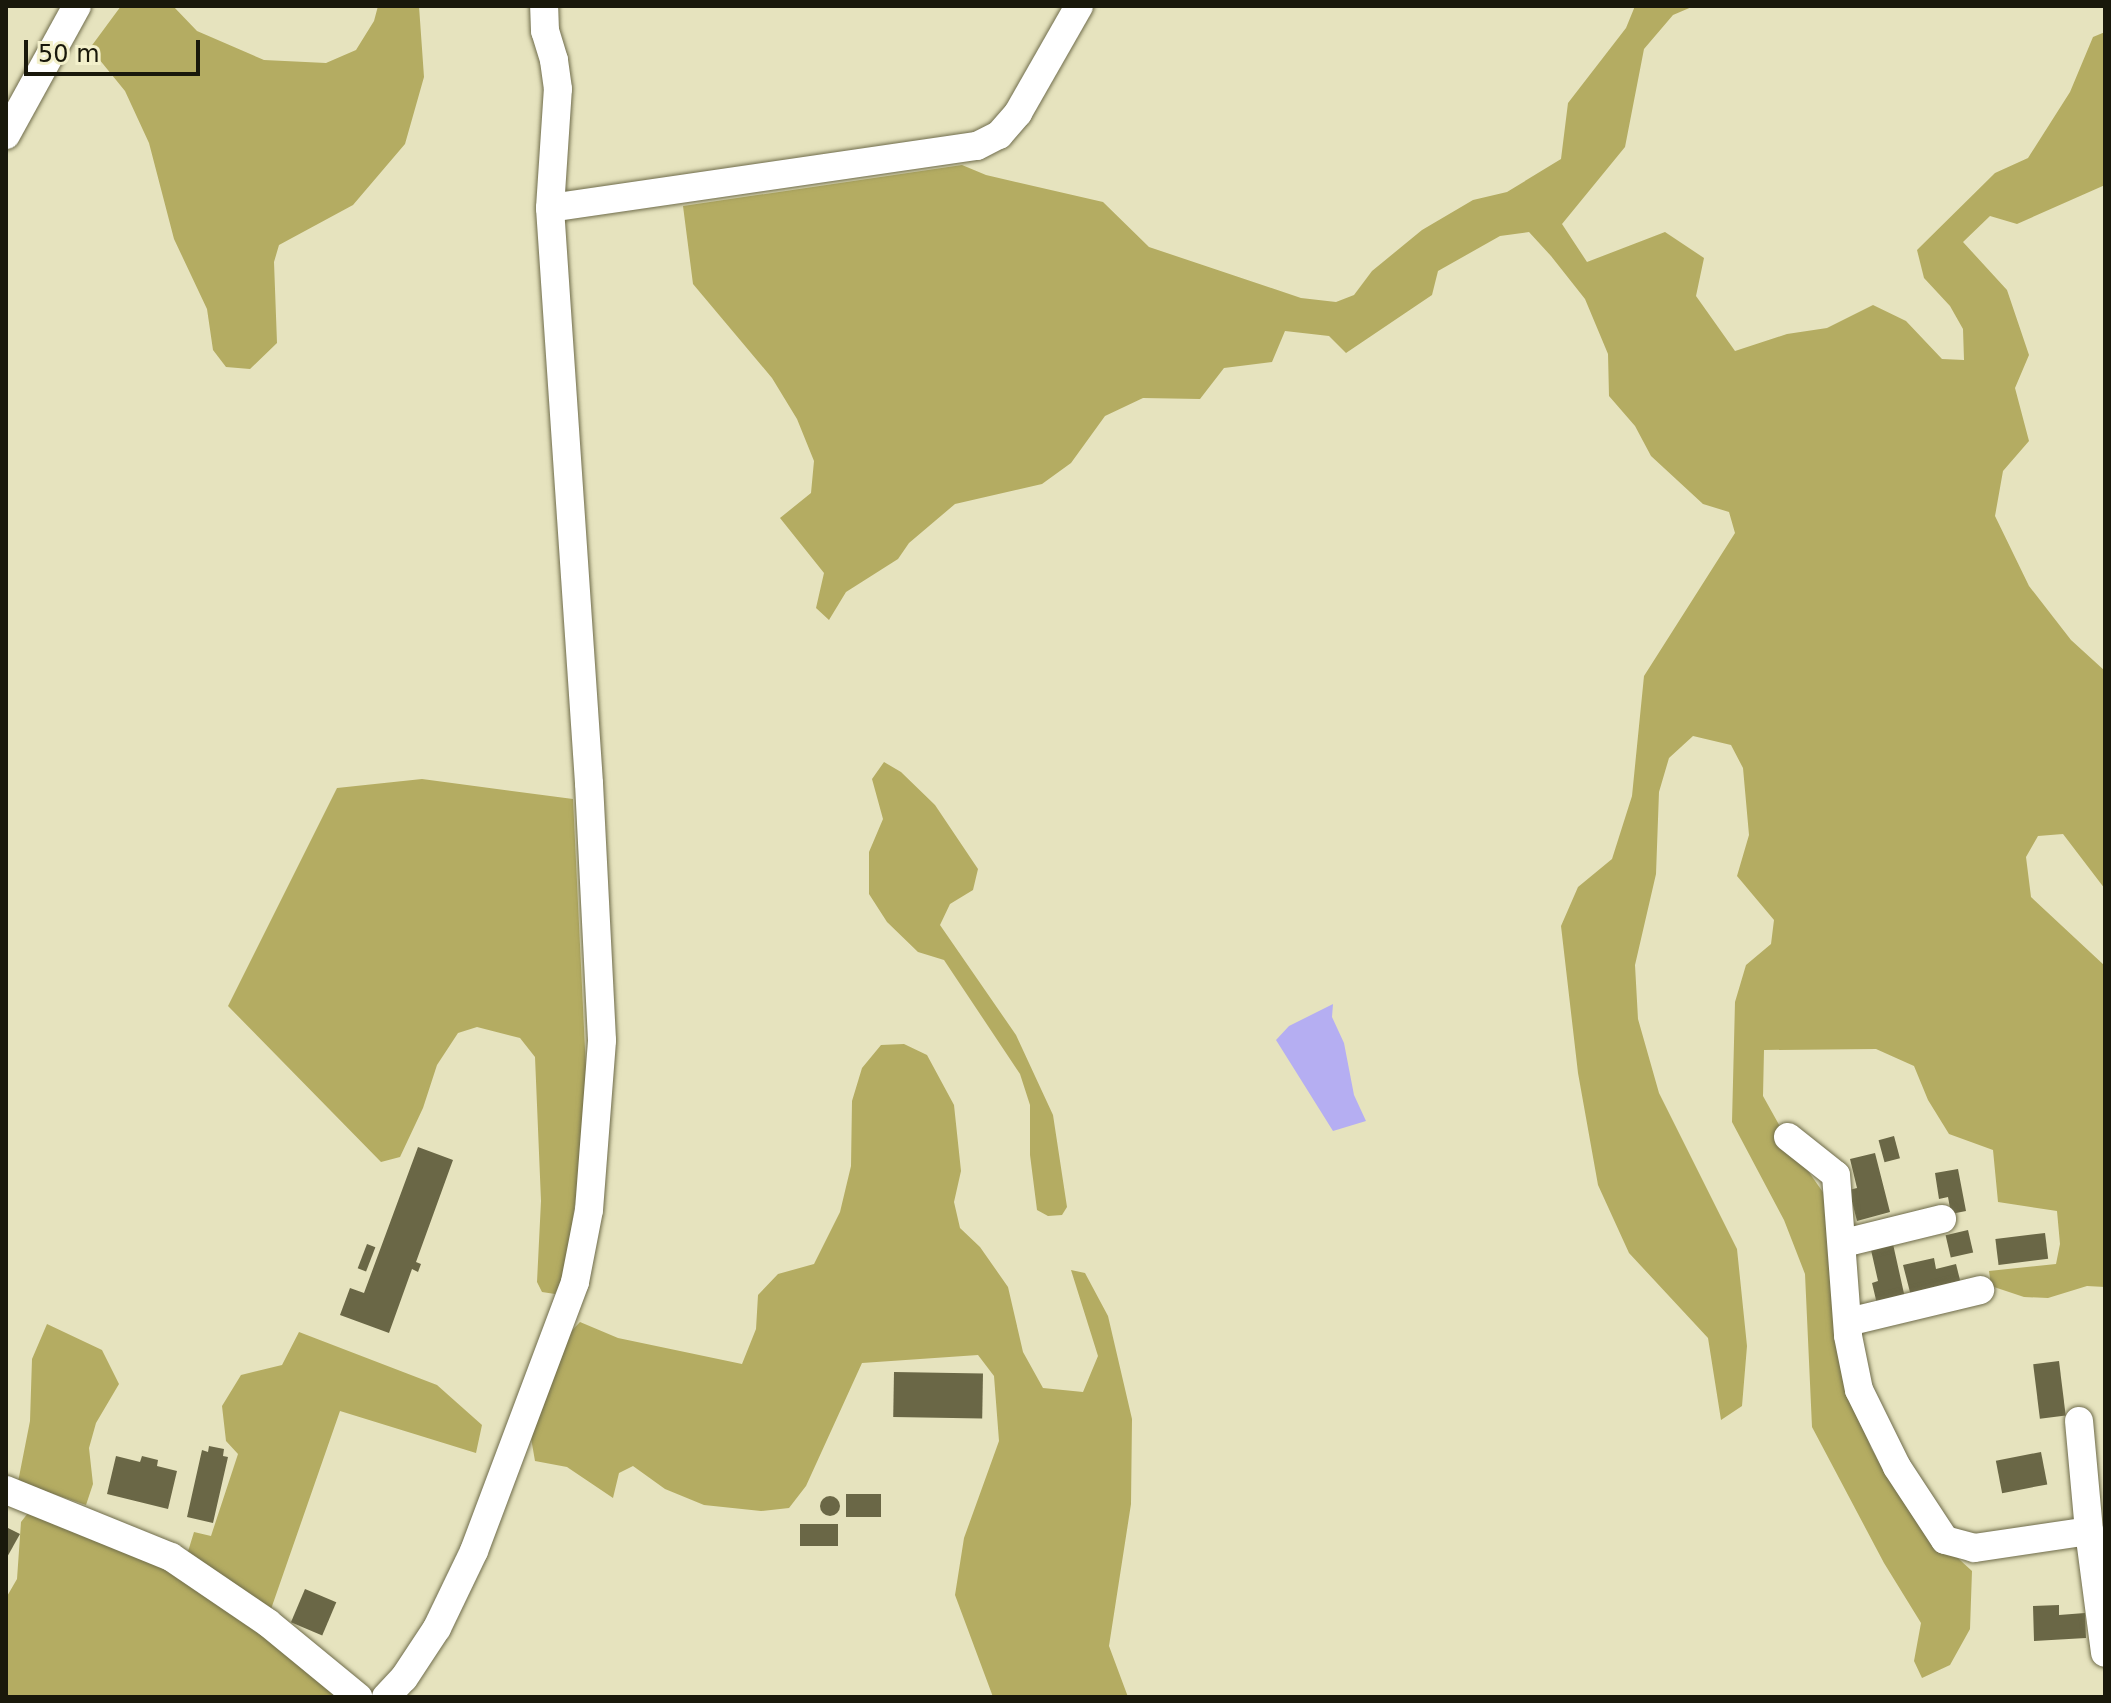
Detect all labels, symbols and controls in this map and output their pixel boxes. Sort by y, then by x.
scale bar [28,24,204,74]
text: 50 m [38,40,100,68]

